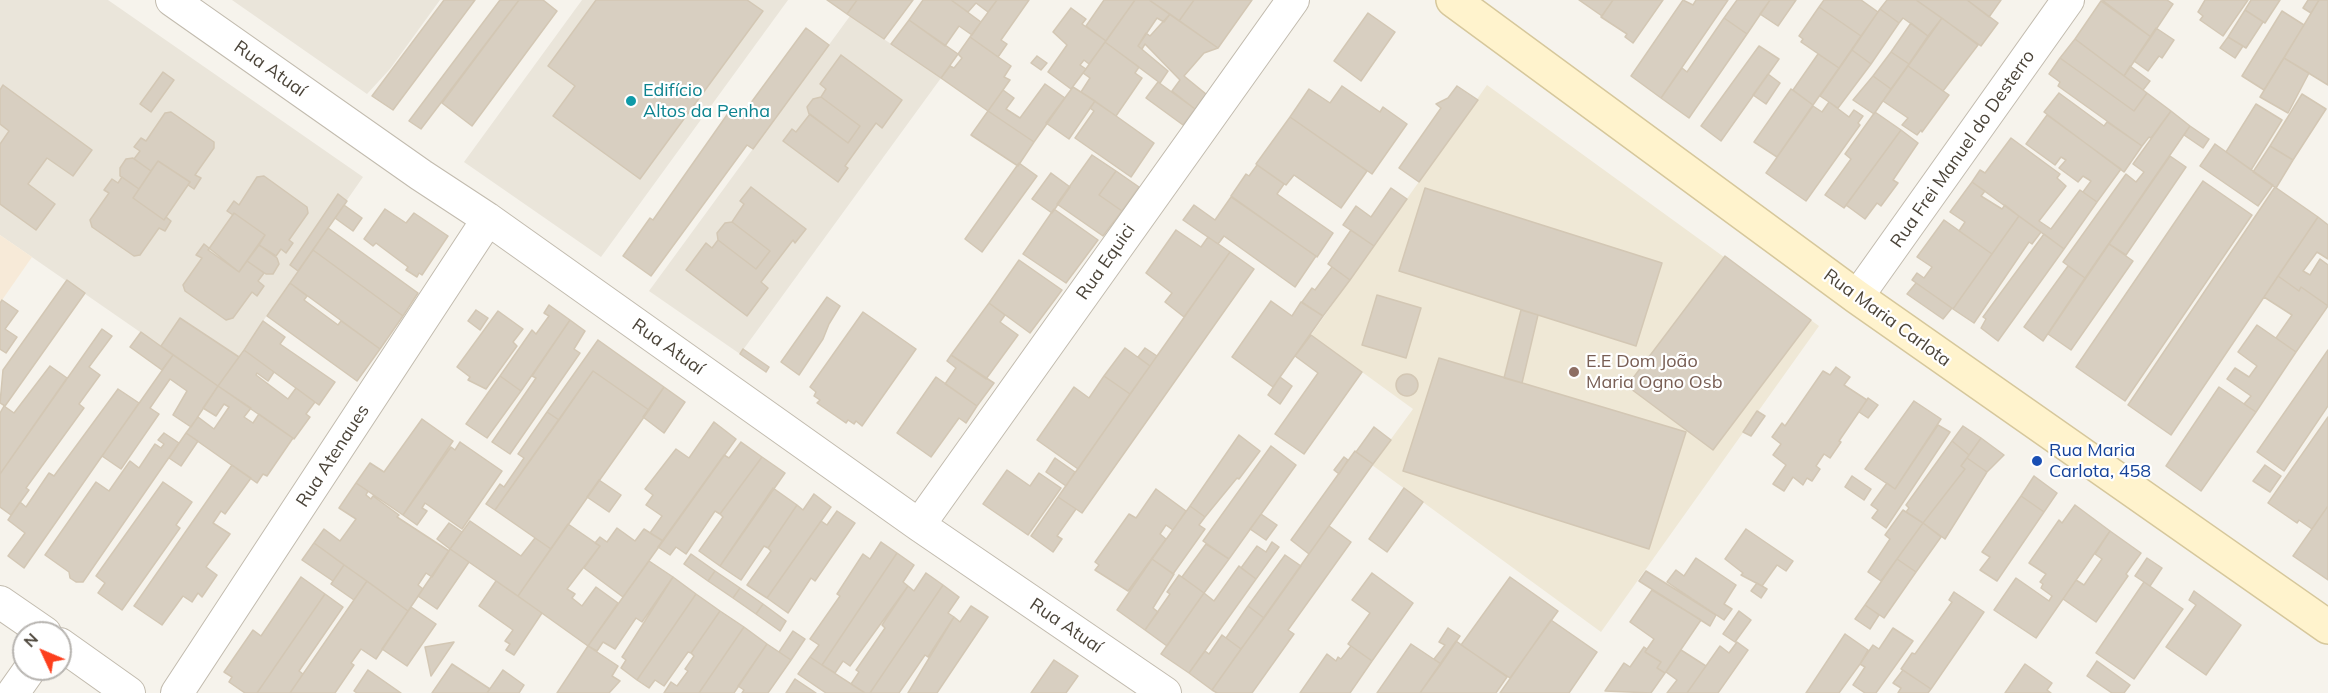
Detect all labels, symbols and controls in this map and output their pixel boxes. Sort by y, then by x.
street label: Rua Atuaí [230,36,310,102]
street label: Rua Frei Manuel do Desterro [1886,46,2040,252]
place label: Edifício Altos da Penha [643,80,770,122]
marker: Edifício Altos da Penha [624,94,638,108]
street label: Rua Equici [1072,220,1140,304]
street label: Rua Maria Carlota [1819,265,1955,371]
street label: Rua Atuaí [628,314,708,380]
place label: E.E Dom João Maria Ogno Osb [1586,351,1722,394]
marker: E.E Dom João Maria Ogno Osb [1567,365,1581,379]
street label: Rua Atenaues [292,401,374,511]
place label: Rua Maria Carlota, 458 [2049,440,2151,482]
marker: Rua Maria Carlota, 458 [2030,454,2044,468]
street label: Rua Atuaí [1026,594,1106,658]
north arrow [12,621,72,681]
text: N [19,629,42,651]

